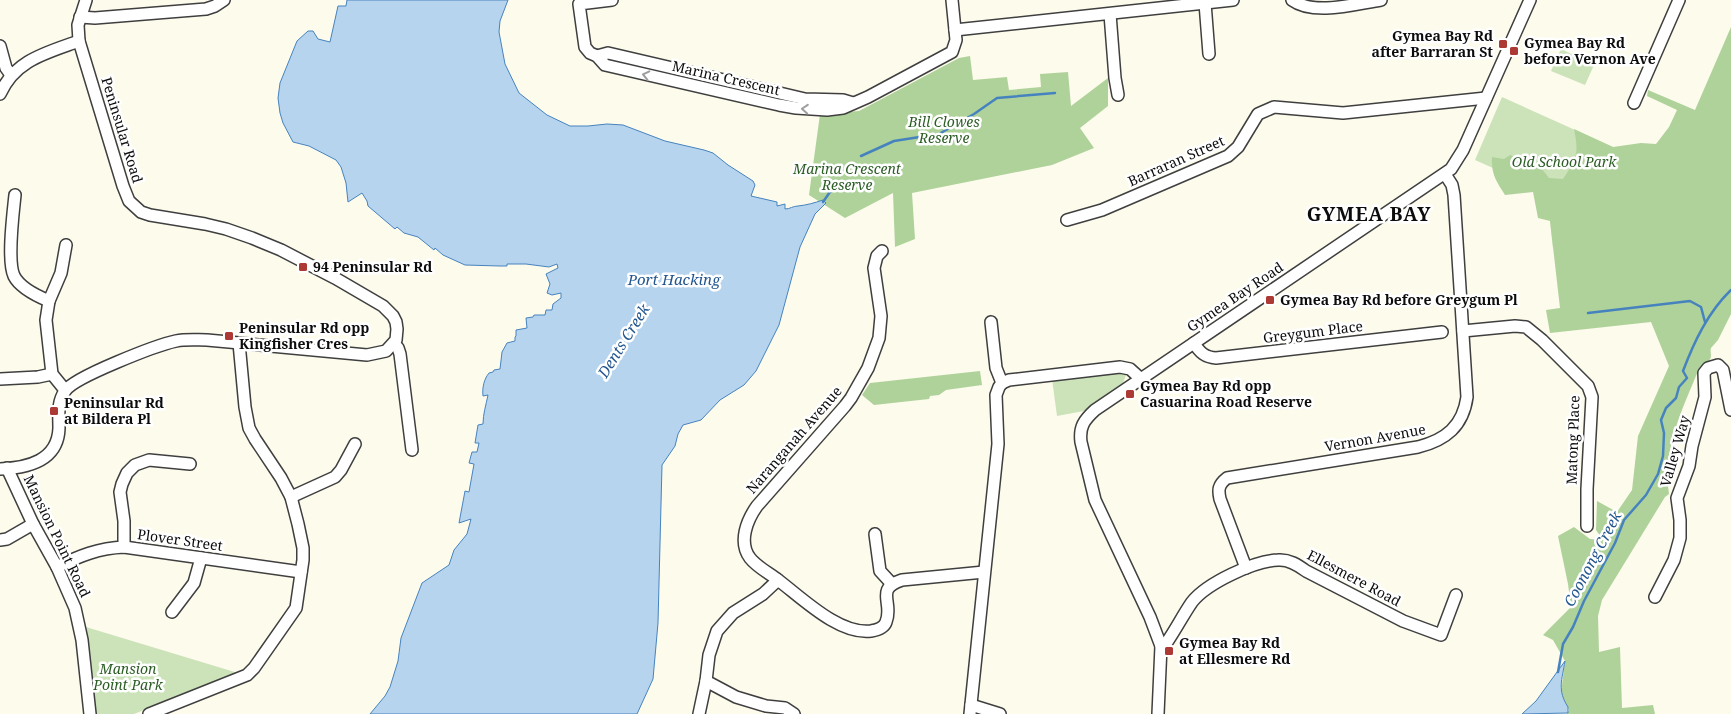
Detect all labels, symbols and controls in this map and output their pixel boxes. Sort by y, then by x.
place label: Gymea Bay Rd after Barraran St [1371,26,1493,61]
place label: Gymea Bay Rd before Vernon Ave [1524,33,1656,68]
marker: Gymea Bay Rd after Barraran St [1497,38,1509,50]
marker: Gymea Bay Rd before Vernon Ave [1508,45,1520,57]
street label: Marina Crescent [670,56,782,99]
one-way arrow [642,70,651,81]
street label: Peninsular Road [97,75,148,186]
one-way arrow [801,103,809,114]
park label: Bill Clowes Reserve [907,112,980,147]
street label: Barraran Street [1125,131,1227,190]
park label: Old School Park [1512,152,1617,171]
park label: Marina Crescent Reserve [792,159,902,194]
district label: GYMEA BAY [1307,201,1431,227]
place label: 94 Peninsular Rd [313,257,432,276]
street label: Gymea Bay Road [1183,257,1287,336]
marker: 94 Peninsular Rd [297,261,309,273]
water label: Port Hacking [627,269,721,289]
place label: Gymea Bay Rd before Greygum Pl [1280,290,1518,309]
marker: Gymea Bay Rd before Greygum Pl [1264,294,1276,306]
water label: Dents Creek [592,300,654,382]
street label: Greygum Place [1262,316,1364,347]
place label: Peninsular Rd opp Kingfisher Cres [239,318,369,353]
marker: Peninsular Rd opp Kingfisher Cres [223,330,235,342]
place label: Gymea Bay Rd opp Casuarina Road Reserve [1140,376,1312,411]
street label: Naranganah Avenue [742,382,846,497]
marker: Gymea Bay Rd opp Casuarina Road Reserve [1124,388,1136,400]
place label: Peninsular Rd at Bildera Pl [64,393,164,428]
street label: Matong Place [1561,395,1584,485]
marker: Peninsular Rd at Bildera Pl [48,405,60,417]
street label: Valley Way [1655,413,1694,489]
street label: Vernon Avenue [1323,419,1427,456]
street label: Mansion Point Road [20,471,96,600]
water label: Coonong Creek [1559,507,1626,610]
street label: Plover Street [136,524,224,555]
street label: Ellesmere Road [1304,545,1405,610]
place label: Gymea Bay Rd at Ellesmere Rd [1179,633,1290,668]
marker: Gymea Bay Rd at Ellesmere Rd [1163,645,1175,657]
park label: Mansion Point Park [92,659,164,694]

